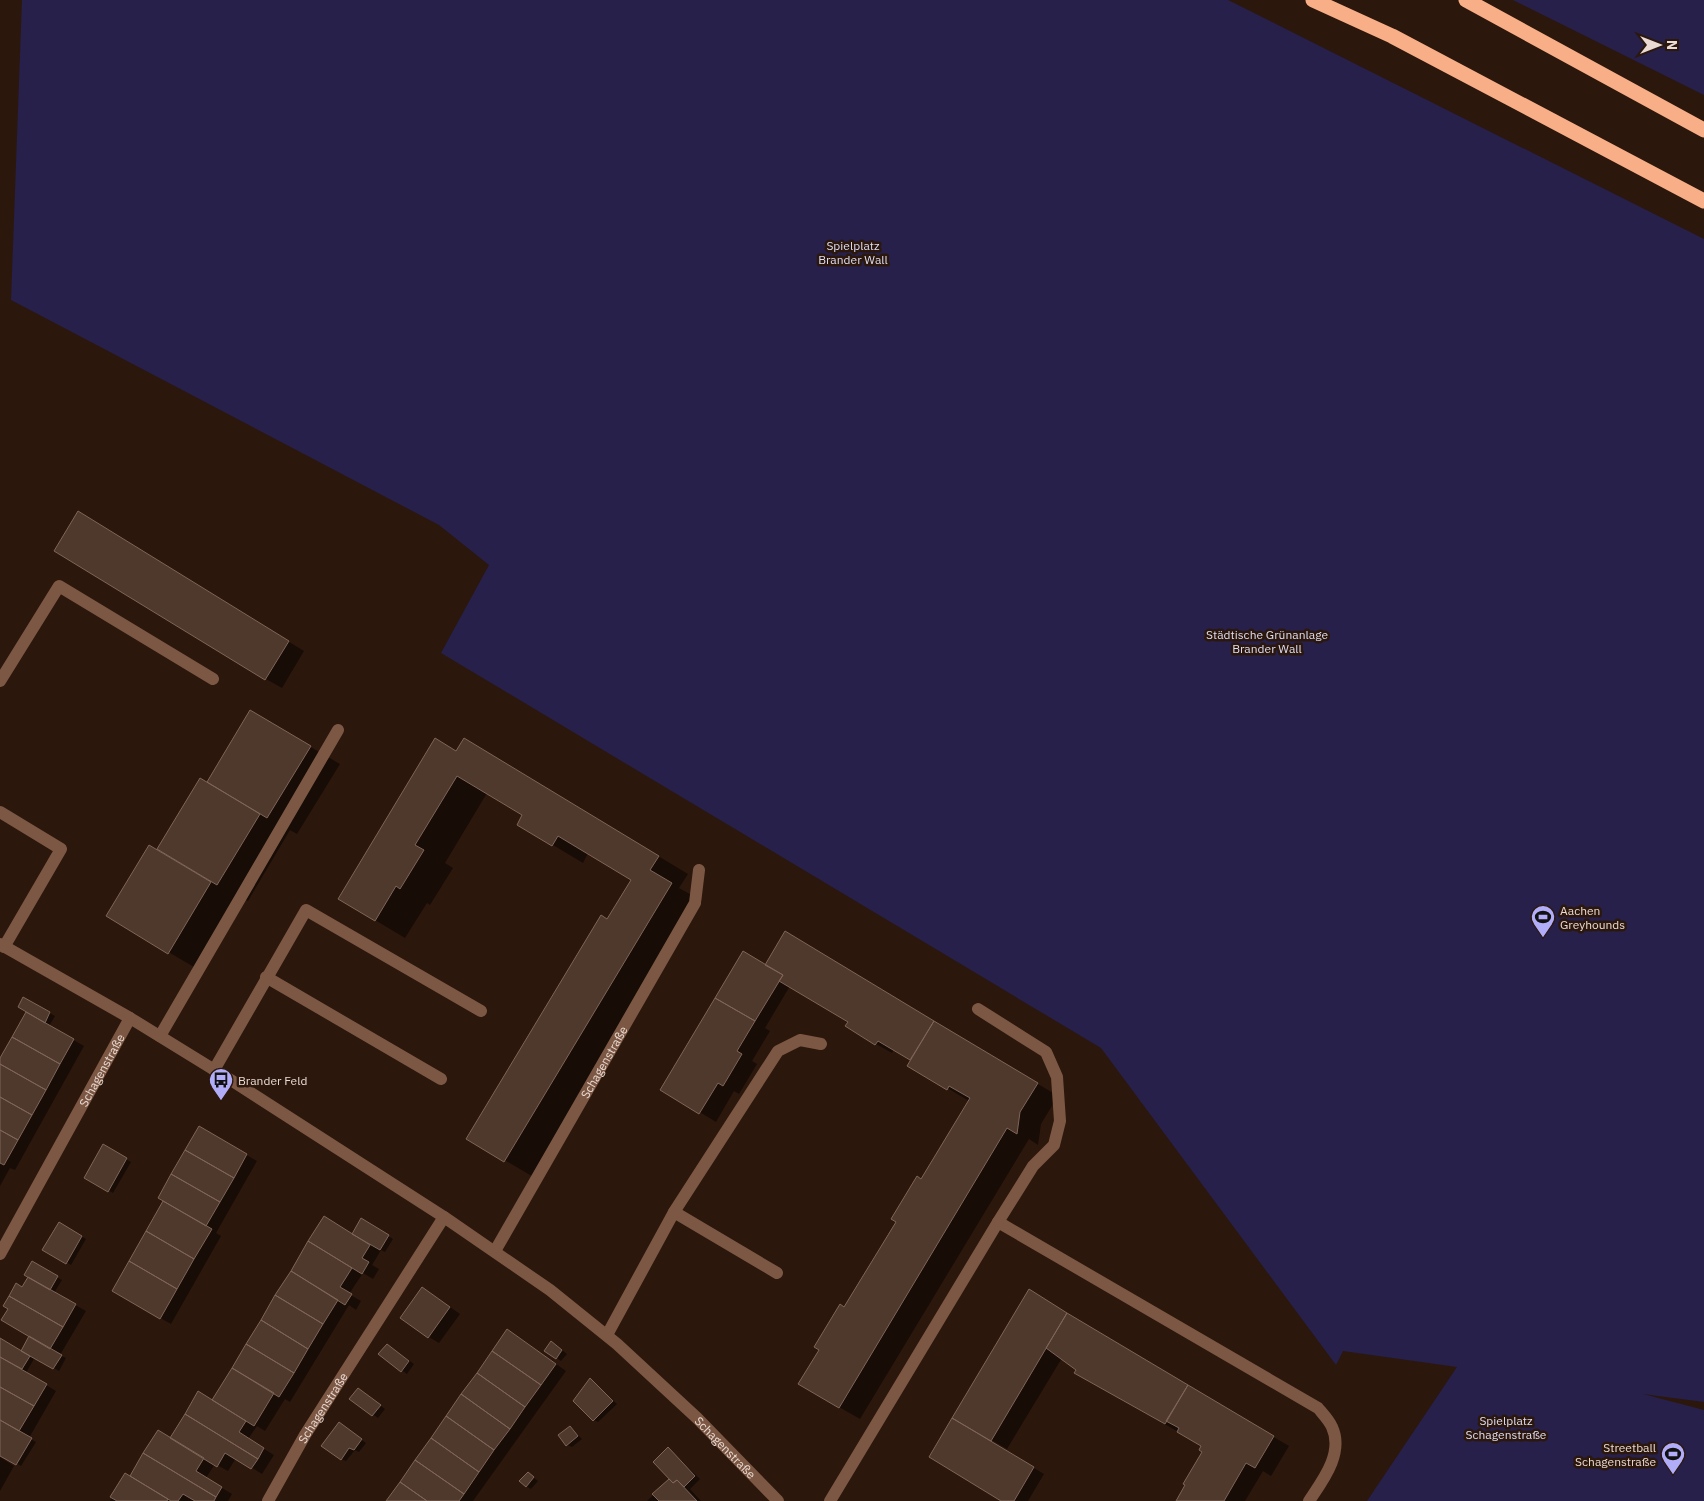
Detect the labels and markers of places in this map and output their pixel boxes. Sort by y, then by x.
place label: Aachen Greyhounds [1560,903,1625,932]
sports icon: Aachen Greyhounds [1530,904,1556,938]
bus stop icon: Brander Feld [208,1067,234,1101]
place label: Brander Feld [238,1073,307,1088]
place label: Streetball Schagenstraße [1575,1440,1656,1469]
sports icon: Streetball Schagenstraße [1660,1441,1686,1475]

